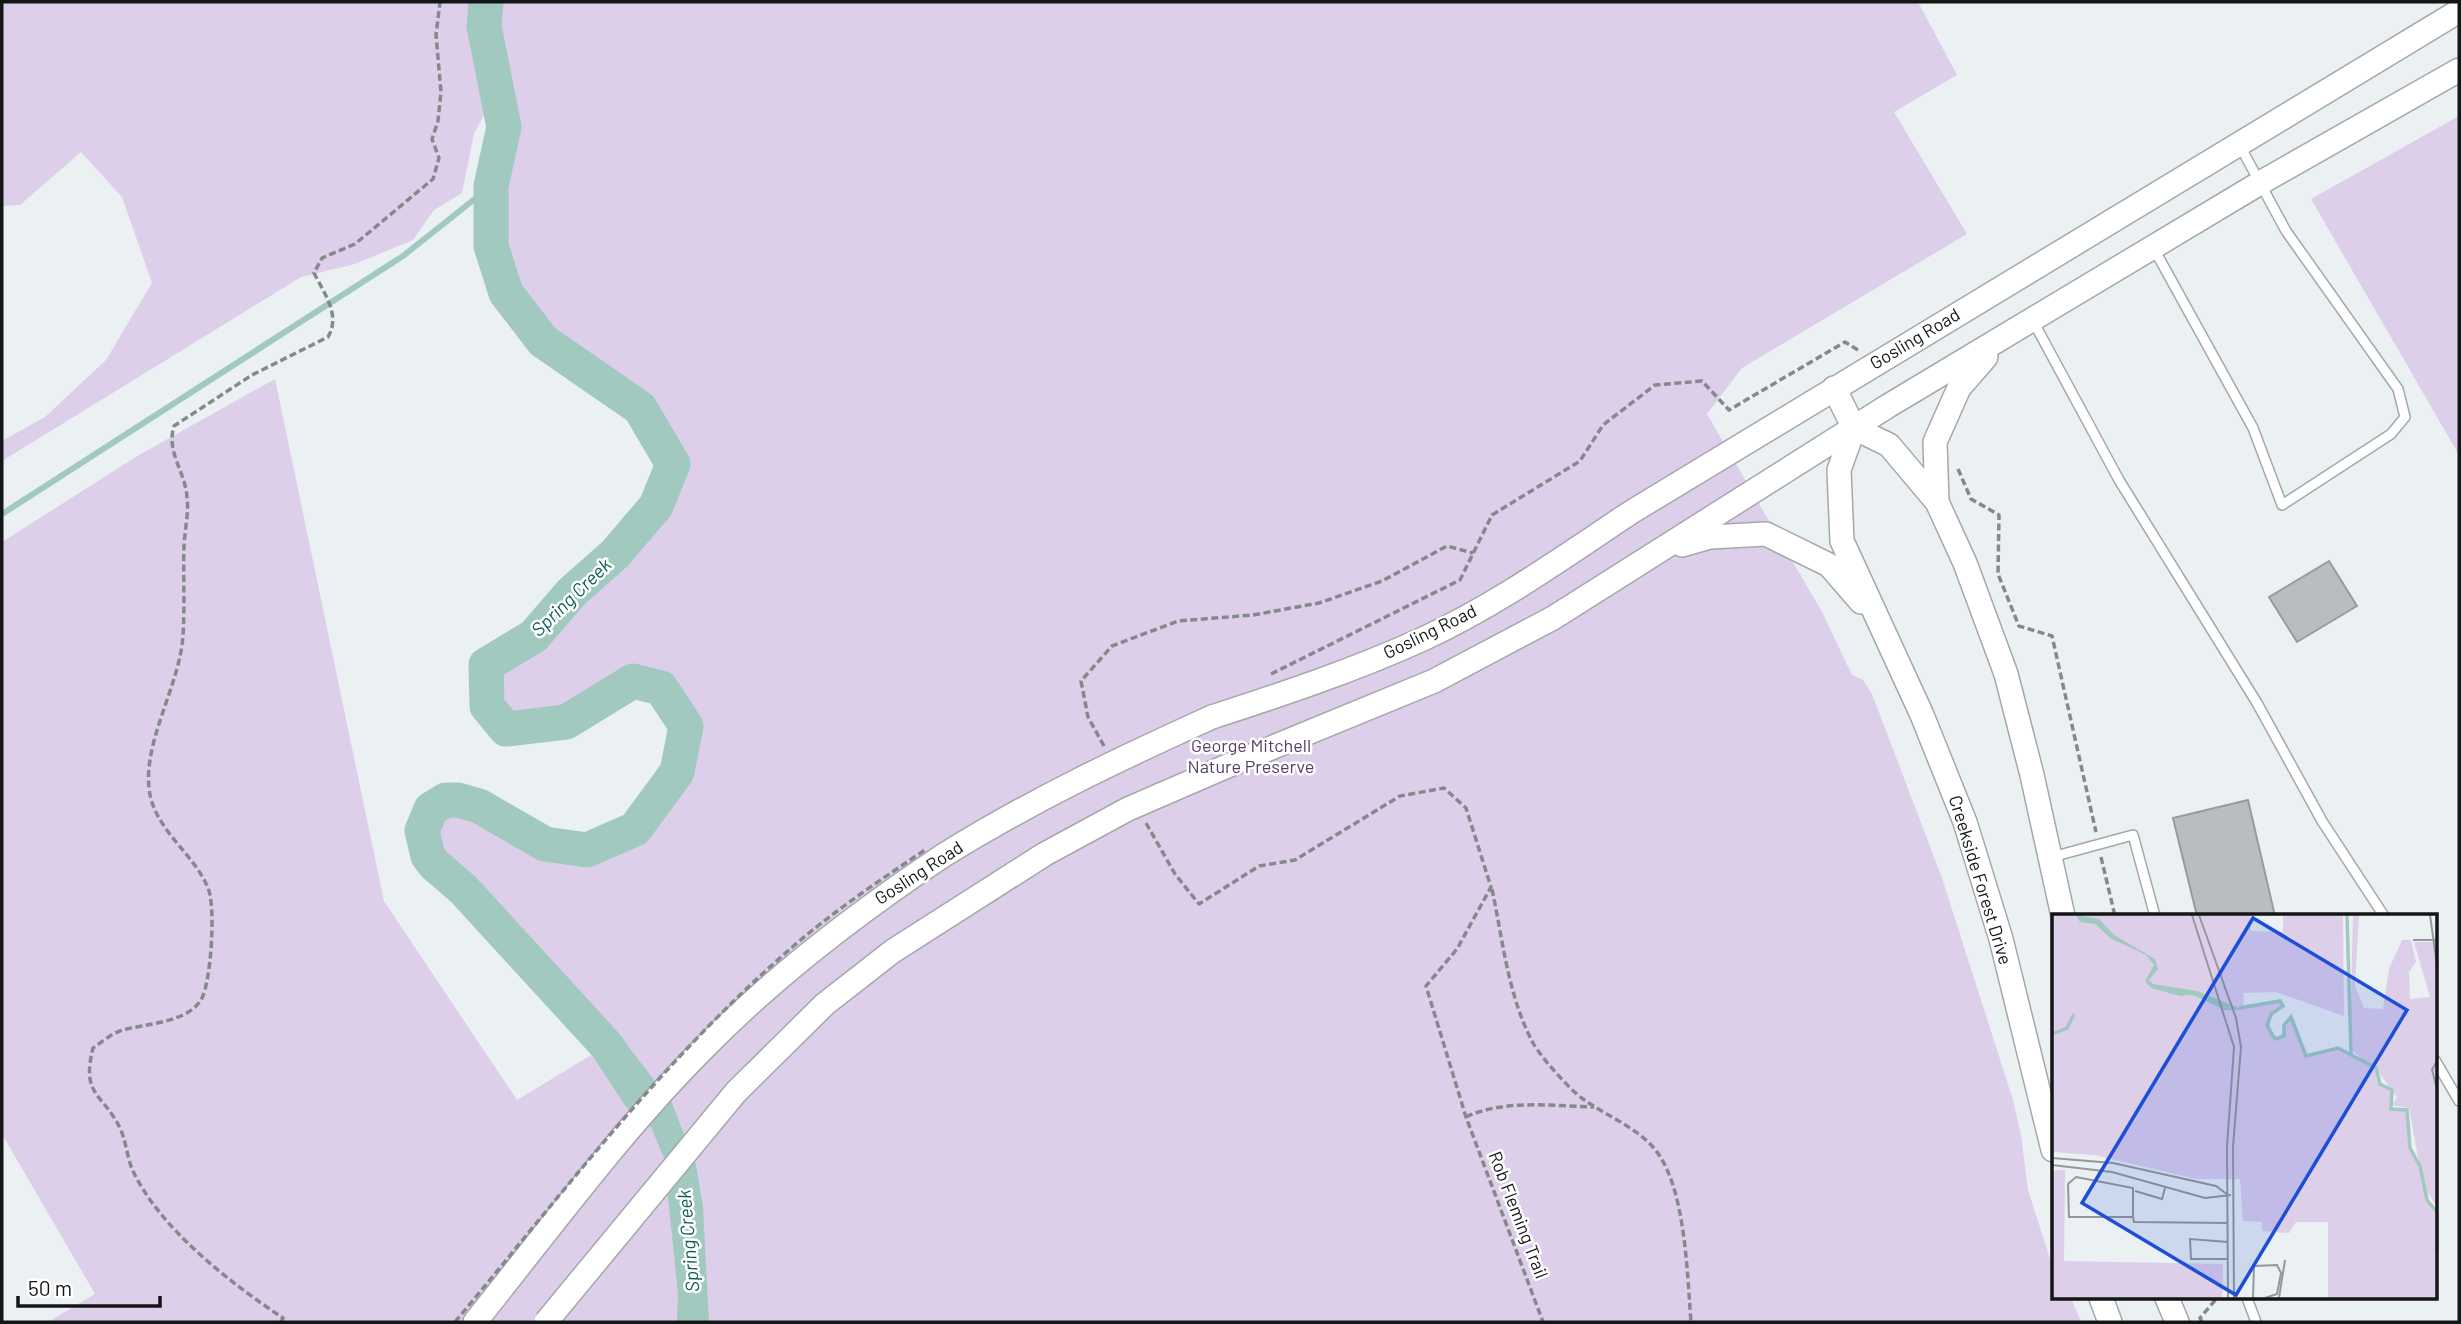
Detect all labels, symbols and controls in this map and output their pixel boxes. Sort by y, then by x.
street label: Gosling Road [1866,303,1963,374]
water label: Spring Creek [526,552,616,641]
street label: Gosling Road [1379,599,1480,663]
park label: George Mitchell Nature Preserve [1188,734,1314,777]
street label: Creekside Forest Drive [1945,792,2017,967]
street label: Gosling Road [870,835,967,909]
inset map [2052,914,2436,1300]
street label: Rob Fleming Trail [1485,1148,1553,1281]
water label: Spring Creek [672,1188,703,1293]
scale bar [18,1264,159,1308]
text: 50 m [28,1275,72,1300]

